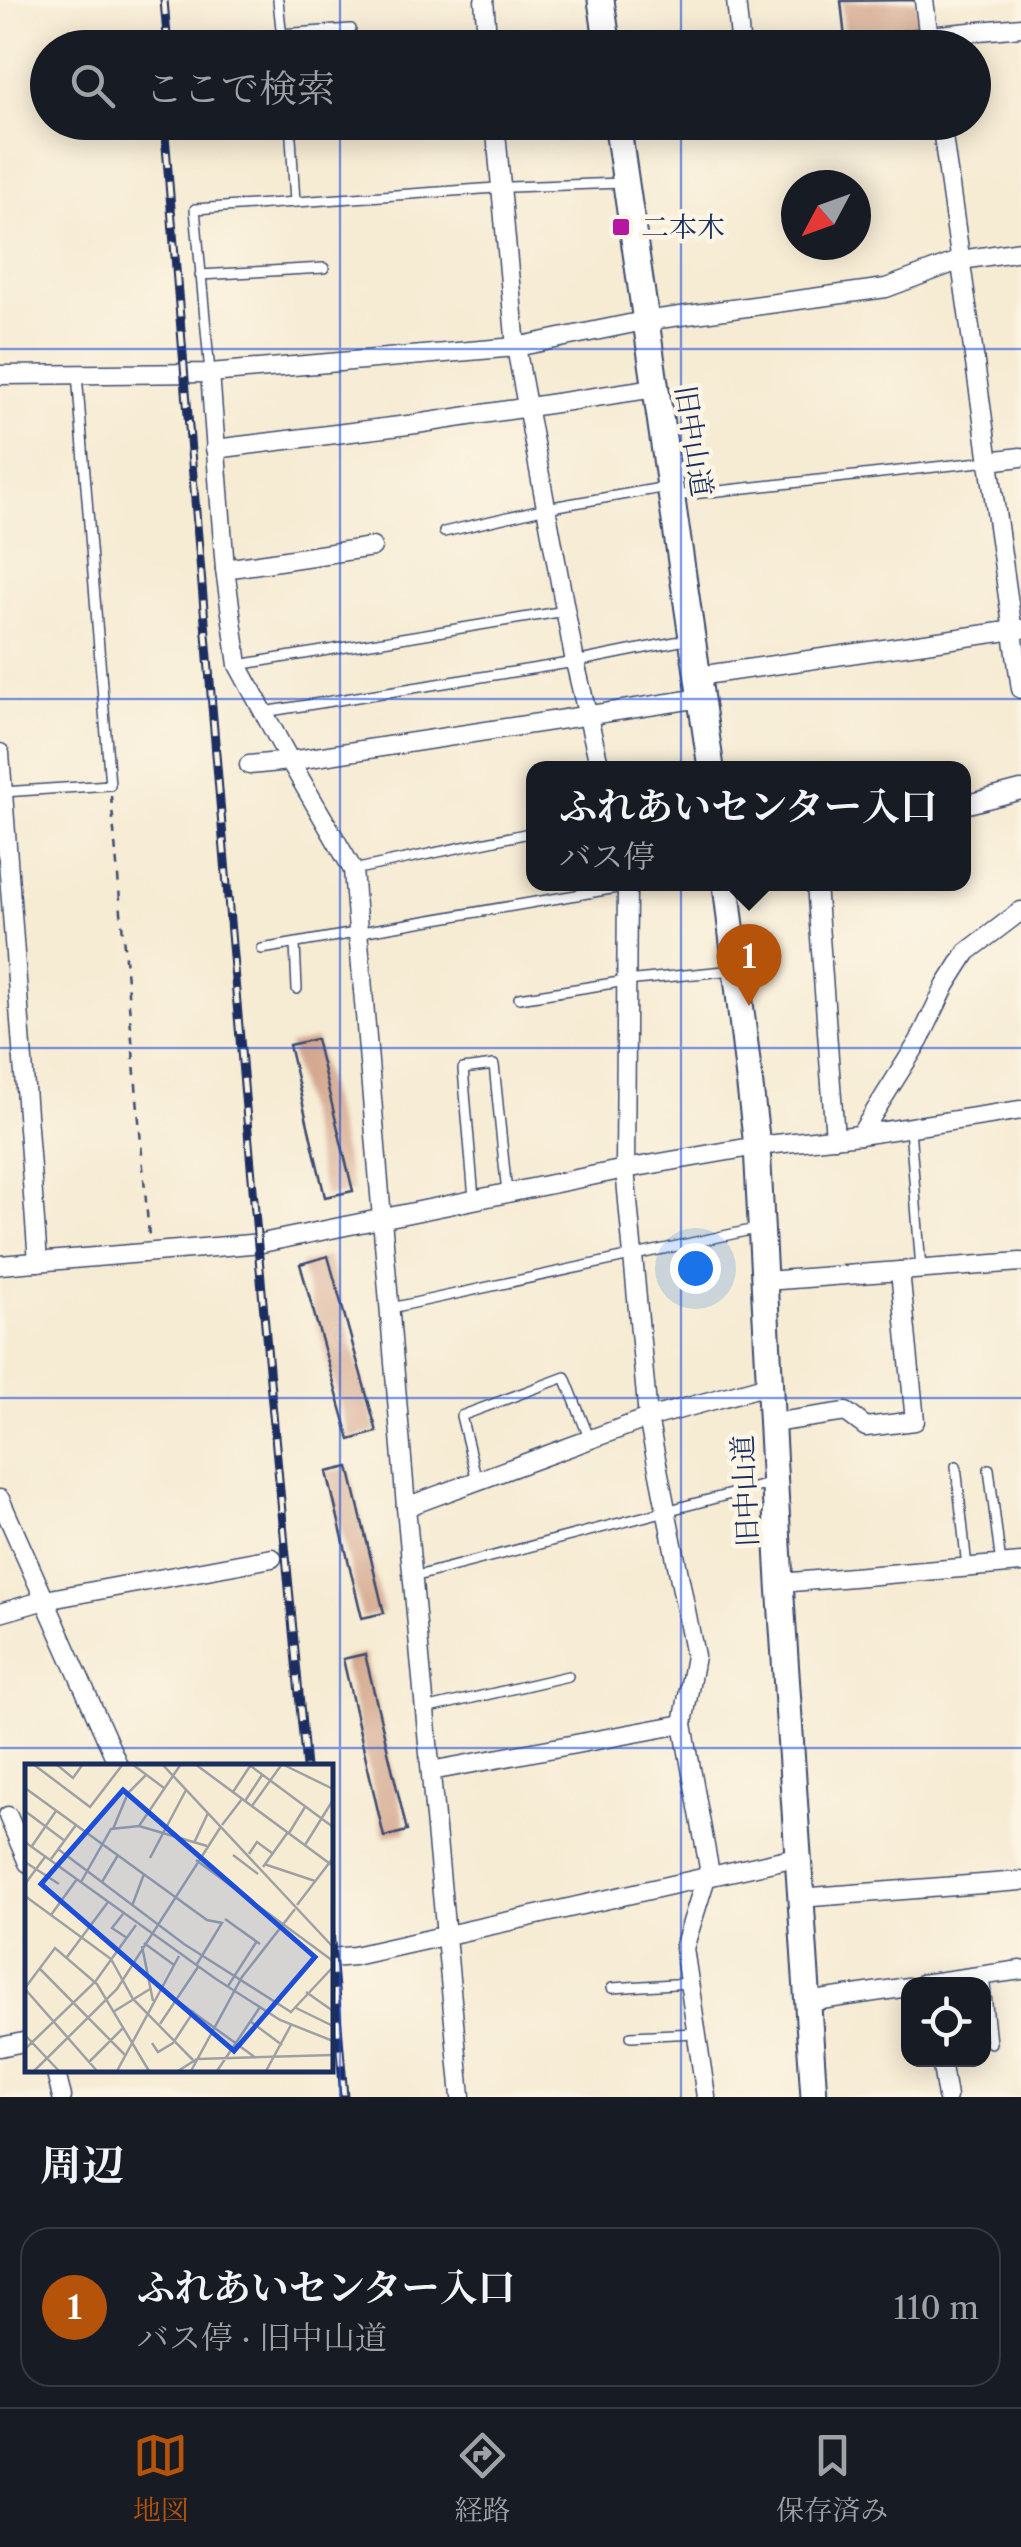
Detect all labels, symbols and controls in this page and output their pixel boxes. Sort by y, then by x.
search box [30,30,991,140]
icon: search [65,58,120,113]
text: ここで検索 [145,65,335,112]
north arrow [781,170,871,260]
place label: 二本木 [641,210,725,244]
marker: 二本木 [610,216,632,238]
street label: 旧中山道 [668,383,720,499]
popup [526,761,971,891]
text: ふれあいセンター入口 [559,783,938,830]
text: バス停 [559,837,655,876]
pin: 1 [716,924,782,1006]
your location [670,1243,721,1294]
street label: 旧中山道 [725,1434,765,1548]
inset map [25,1764,332,2072]
map controls [901,1977,991,2067]
button: locate [901,1977,991,2067]
text: 周辺 [40,2139,124,2191]
text: ふれあいセンター入口 [137,2264,515,2311]
text: 1 [67,2288,82,2327]
text: 110 m [893,2288,979,2327]
text: バス停 · 旧中山道 [137,2318,387,2357]
tab: 地図 [133,2428,189,2528]
tab: 経路 [454,2428,510,2528]
tab: 保存済み [776,2428,888,2528]

